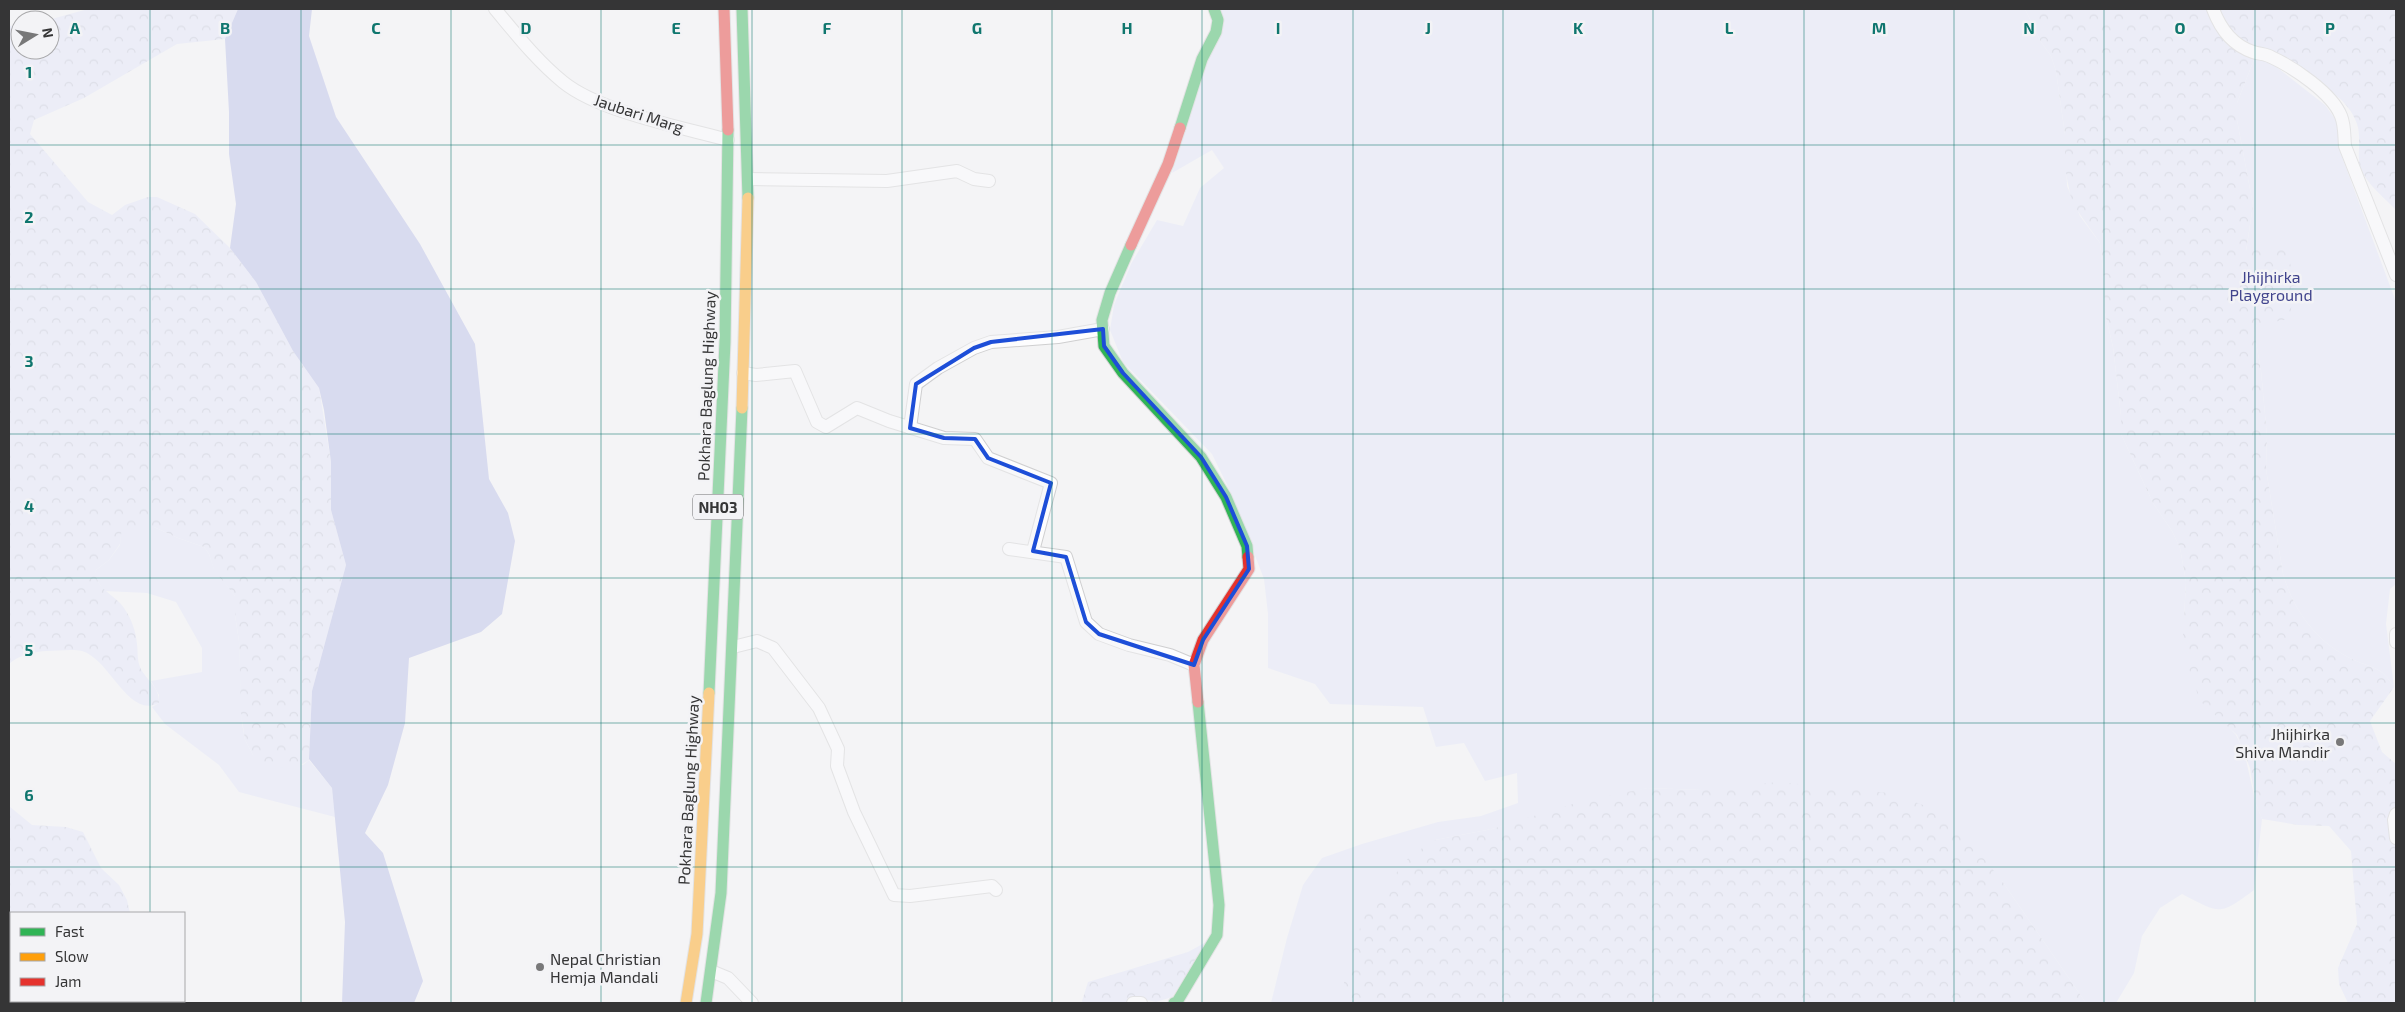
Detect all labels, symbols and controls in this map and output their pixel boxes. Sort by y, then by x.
north arrow [10,10,60,60]
text: A [70,18,81,37]
text: B [220,18,230,37]
text: C [371,18,381,37]
text: D [521,18,532,37]
text: E [671,18,681,37]
text: F [823,18,832,37]
text: G [972,18,982,37]
text: H [1121,18,1133,37]
text: I [1276,18,1280,37]
text: J [1425,18,1431,37]
text: K [1573,18,1584,37]
text: L [1725,18,1734,37]
text: M [1872,18,1886,37]
text: N [2023,18,2035,37]
text: O [2174,18,2186,37]
text: P [2325,18,2335,37]
text: N [39,26,58,39]
text: 1 [26,62,32,81]
street label: Jaubari Marg [592,90,686,136]
text: 2 [24,207,34,226]
park label: Jhijhirka Playground [2229,267,2313,304]
street label: Pokhara Baglung Highway [693,290,719,481]
text: 3 [24,351,34,370]
road number: NH03 [693,494,743,520]
text: 4 [24,496,34,515]
text: 5 [25,640,34,659]
street label: Pokhara Baglung Highway [674,694,702,885]
place label: Jhijhirka Shiva Mandir [2235,724,2331,761]
marker: Jhijhirka Shiva Mandir [2334,736,2346,748]
text: 6 [24,785,34,804]
legend [10,912,185,1002]
text: Fast [55,922,85,940]
text: Slow [55,947,89,965]
place label: Nepal Christian Hemja Mandali [550,949,661,987]
marker: Nepal Christian Hemja Mandali [534,961,546,973]
text: Jam [55,972,81,990]

